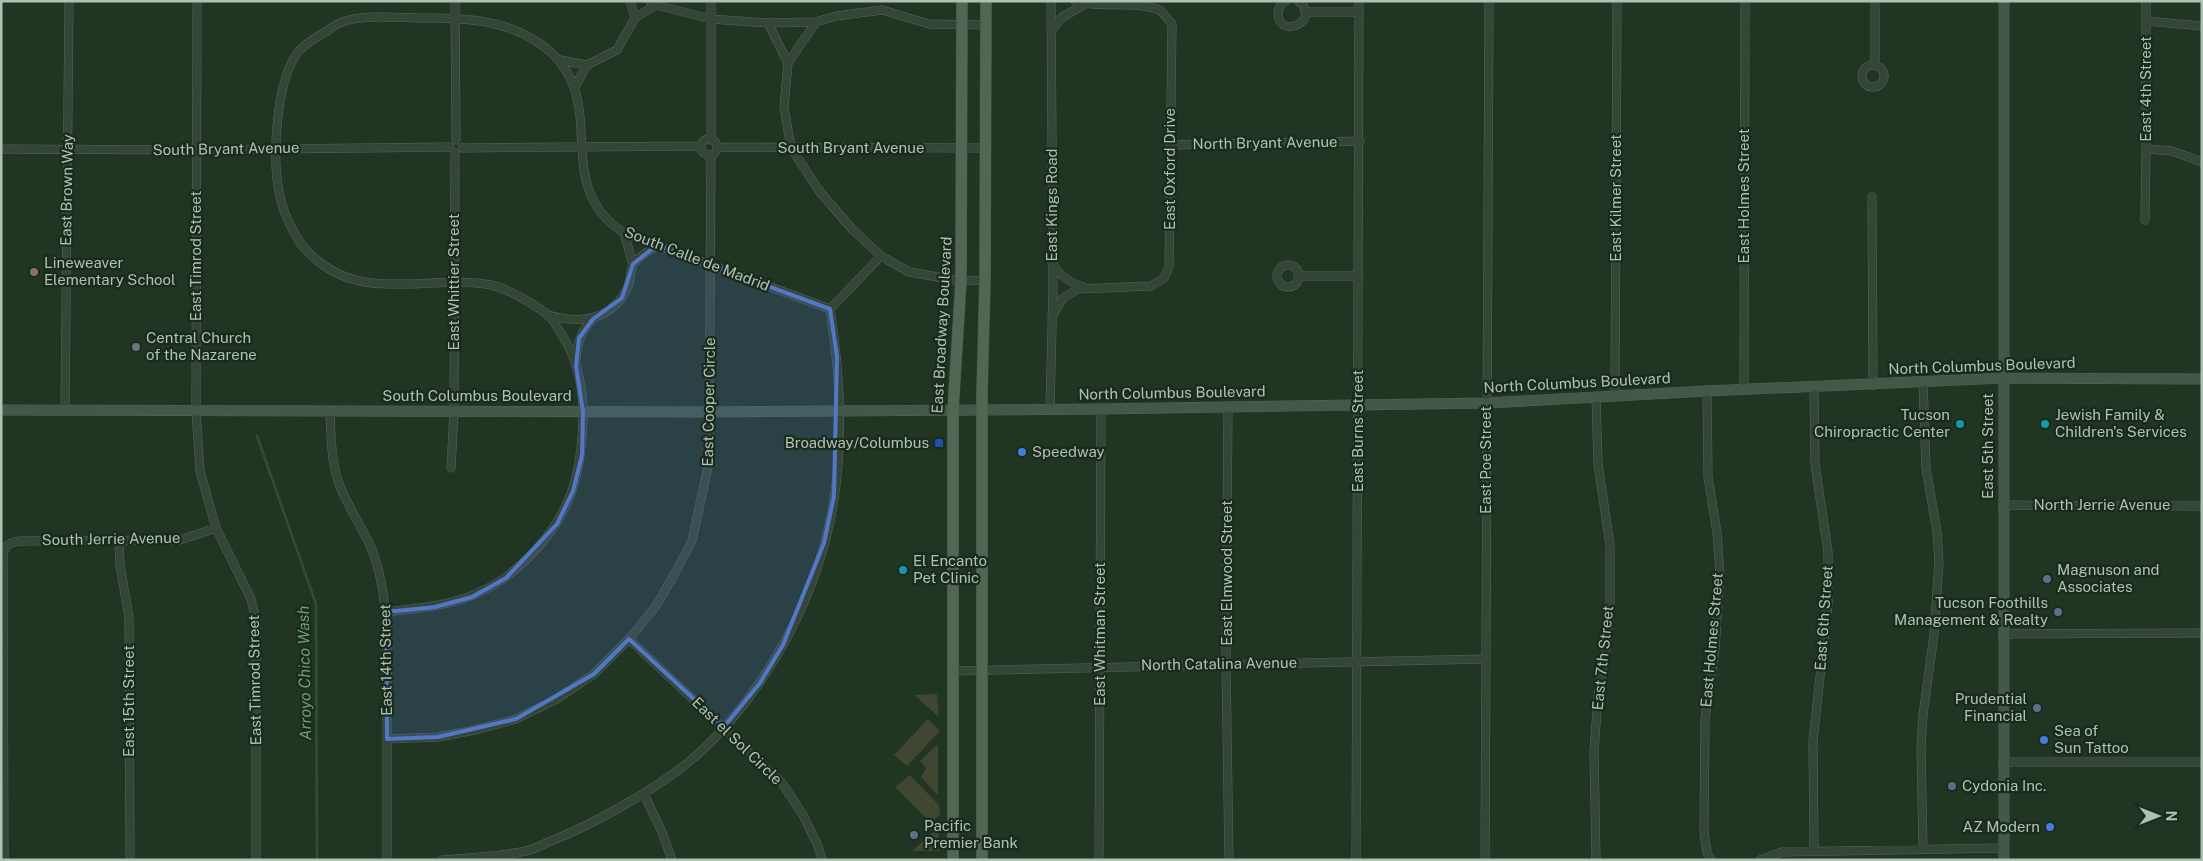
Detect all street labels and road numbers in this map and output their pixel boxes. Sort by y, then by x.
street label: East 4th Street [2137,36,2154,142]
street label: East Oxford Drive [1161,108,1178,230]
street label: East Holmes Street [1735,128,1752,264]
street label: North Bryant Avenue [1192,133,1338,152]
street label: East Brown Way [57,134,76,246]
street label: East Kilmer Street [1607,134,1624,262]
street label: South Bryant Avenue [152,139,300,158]
street label: South Bryant Avenue [778,139,924,156]
street label: East Kings Road [1043,149,1060,261]
street label: East Timrod Street [187,191,204,321]
street label: East Whittier Street [445,213,462,351]
street label: South Calle de Madrid [622,223,772,294]
street label: East Broadway Boulevard [928,236,955,414]
street label: East Cooper Circle [699,337,718,467]
street label: North Columbus Boulevard [1888,354,2076,377]
street label: North Columbus Boulevard [1483,369,1671,396]
street label: East Burns Street [1349,370,1366,492]
street label: North Columbus Boulevard [1078,382,1266,403]
street label: South Columbus Boulevard [382,387,572,404]
street label: East 5th Street [1979,393,1996,499]
street label: East Poe Street [1477,406,1494,514]
street label: North Jerrie Avenue [2034,496,2170,513]
street label: East Elmwood Street [1218,500,1235,646]
street label: South Jerrie Avenue [42,529,180,548]
street label: East Whitman Street [1091,562,1108,706]
street label: East 6th Street [1811,565,1836,671]
street label: East Holmes Street [1697,572,1726,708]
street label: East 14th Street [376,604,395,716]
street label: East 7th Street [1589,605,1616,711]
street label: East Timrod Street [245,614,264,745]
street label: East 15th Street [120,645,137,757]
street label: North Catalina Avenue [1141,654,1297,673]
street label: East el Sol Circle [689,693,786,788]

